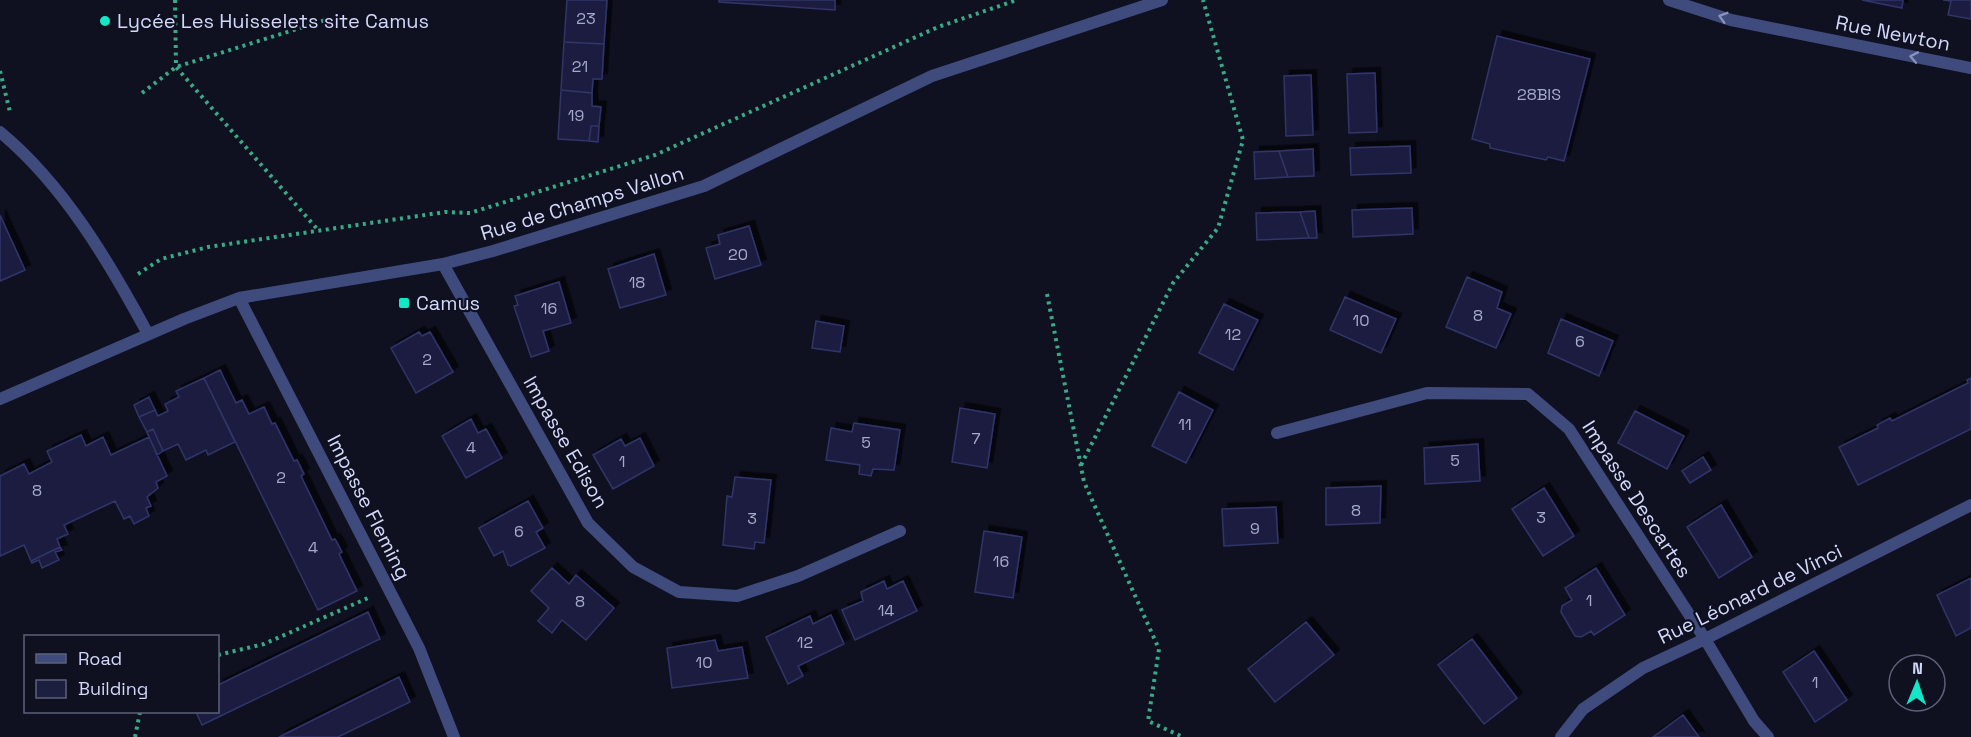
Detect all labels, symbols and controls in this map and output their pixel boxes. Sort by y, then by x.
place label: Lycée Les Huisselets site Camus [117,8,429,34]
house number: 23 [576,8,596,29]
street label: Rue Newton [1833,9,1953,57]
one-way arrow [1718,12,1729,25]
marker: Lycée Les Huisselets site Camus [98,14,112,28]
one-way arrow [1909,51,1919,64]
house number: 21 [572,56,588,77]
house number: 28BIS [1517,84,1561,105]
house number: 19 [568,105,584,126]
street label: Rue de Champs Vallon [477,160,687,246]
house number: 20 [728,244,748,265]
house number: 18 [629,272,645,293]
place label: Camus [416,290,480,316]
marker: Camus [397,296,411,310]
house number: 16 [541,298,557,319]
house number: 8 [1473,305,1483,326]
house number: 10 [1353,310,1369,331]
house number: 12 [1225,324,1241,345]
house number: 6 [1575,331,1585,352]
house number: 2 [422,349,432,370]
street label: Impasse Edison [518,371,614,513]
house number: 11 [1178,414,1192,435]
street label: Impasse Descartes [1576,415,1698,583]
house number: 7 [971,428,981,449]
street label: Impasse Fleming [321,430,417,584]
house number: 5 [861,432,871,453]
house number: 4 [466,437,476,458]
house number: 5 [1450,450,1460,471]
house number: 1 [619,451,625,472]
house number: 2 [276,467,286,488]
house number: 8 [32,480,42,501]
house number: 8 [1351,500,1361,521]
house number: 3 [1536,507,1546,528]
house number: 3 [747,508,757,529]
house number: 9 [1250,518,1260,539]
house number: 6 [514,521,524,542]
house number: 4 [308,537,318,558]
street label: Rue Léonard de Vinci [1654,538,1846,650]
house number: 16 [993,551,1009,572]
house number: 1 [1586,590,1592,611]
house number: 8 [575,591,585,612]
house number: 14 [878,600,894,621]
house number: 12 [797,632,813,653]
legend [24,635,219,713]
text: Road [78,647,122,670]
house number: 10 [696,652,712,673]
north arrow [1887,653,1947,713]
text: N [1912,658,1923,679]
house number: 1 [1812,672,1818,693]
text: Building [78,677,148,700]

